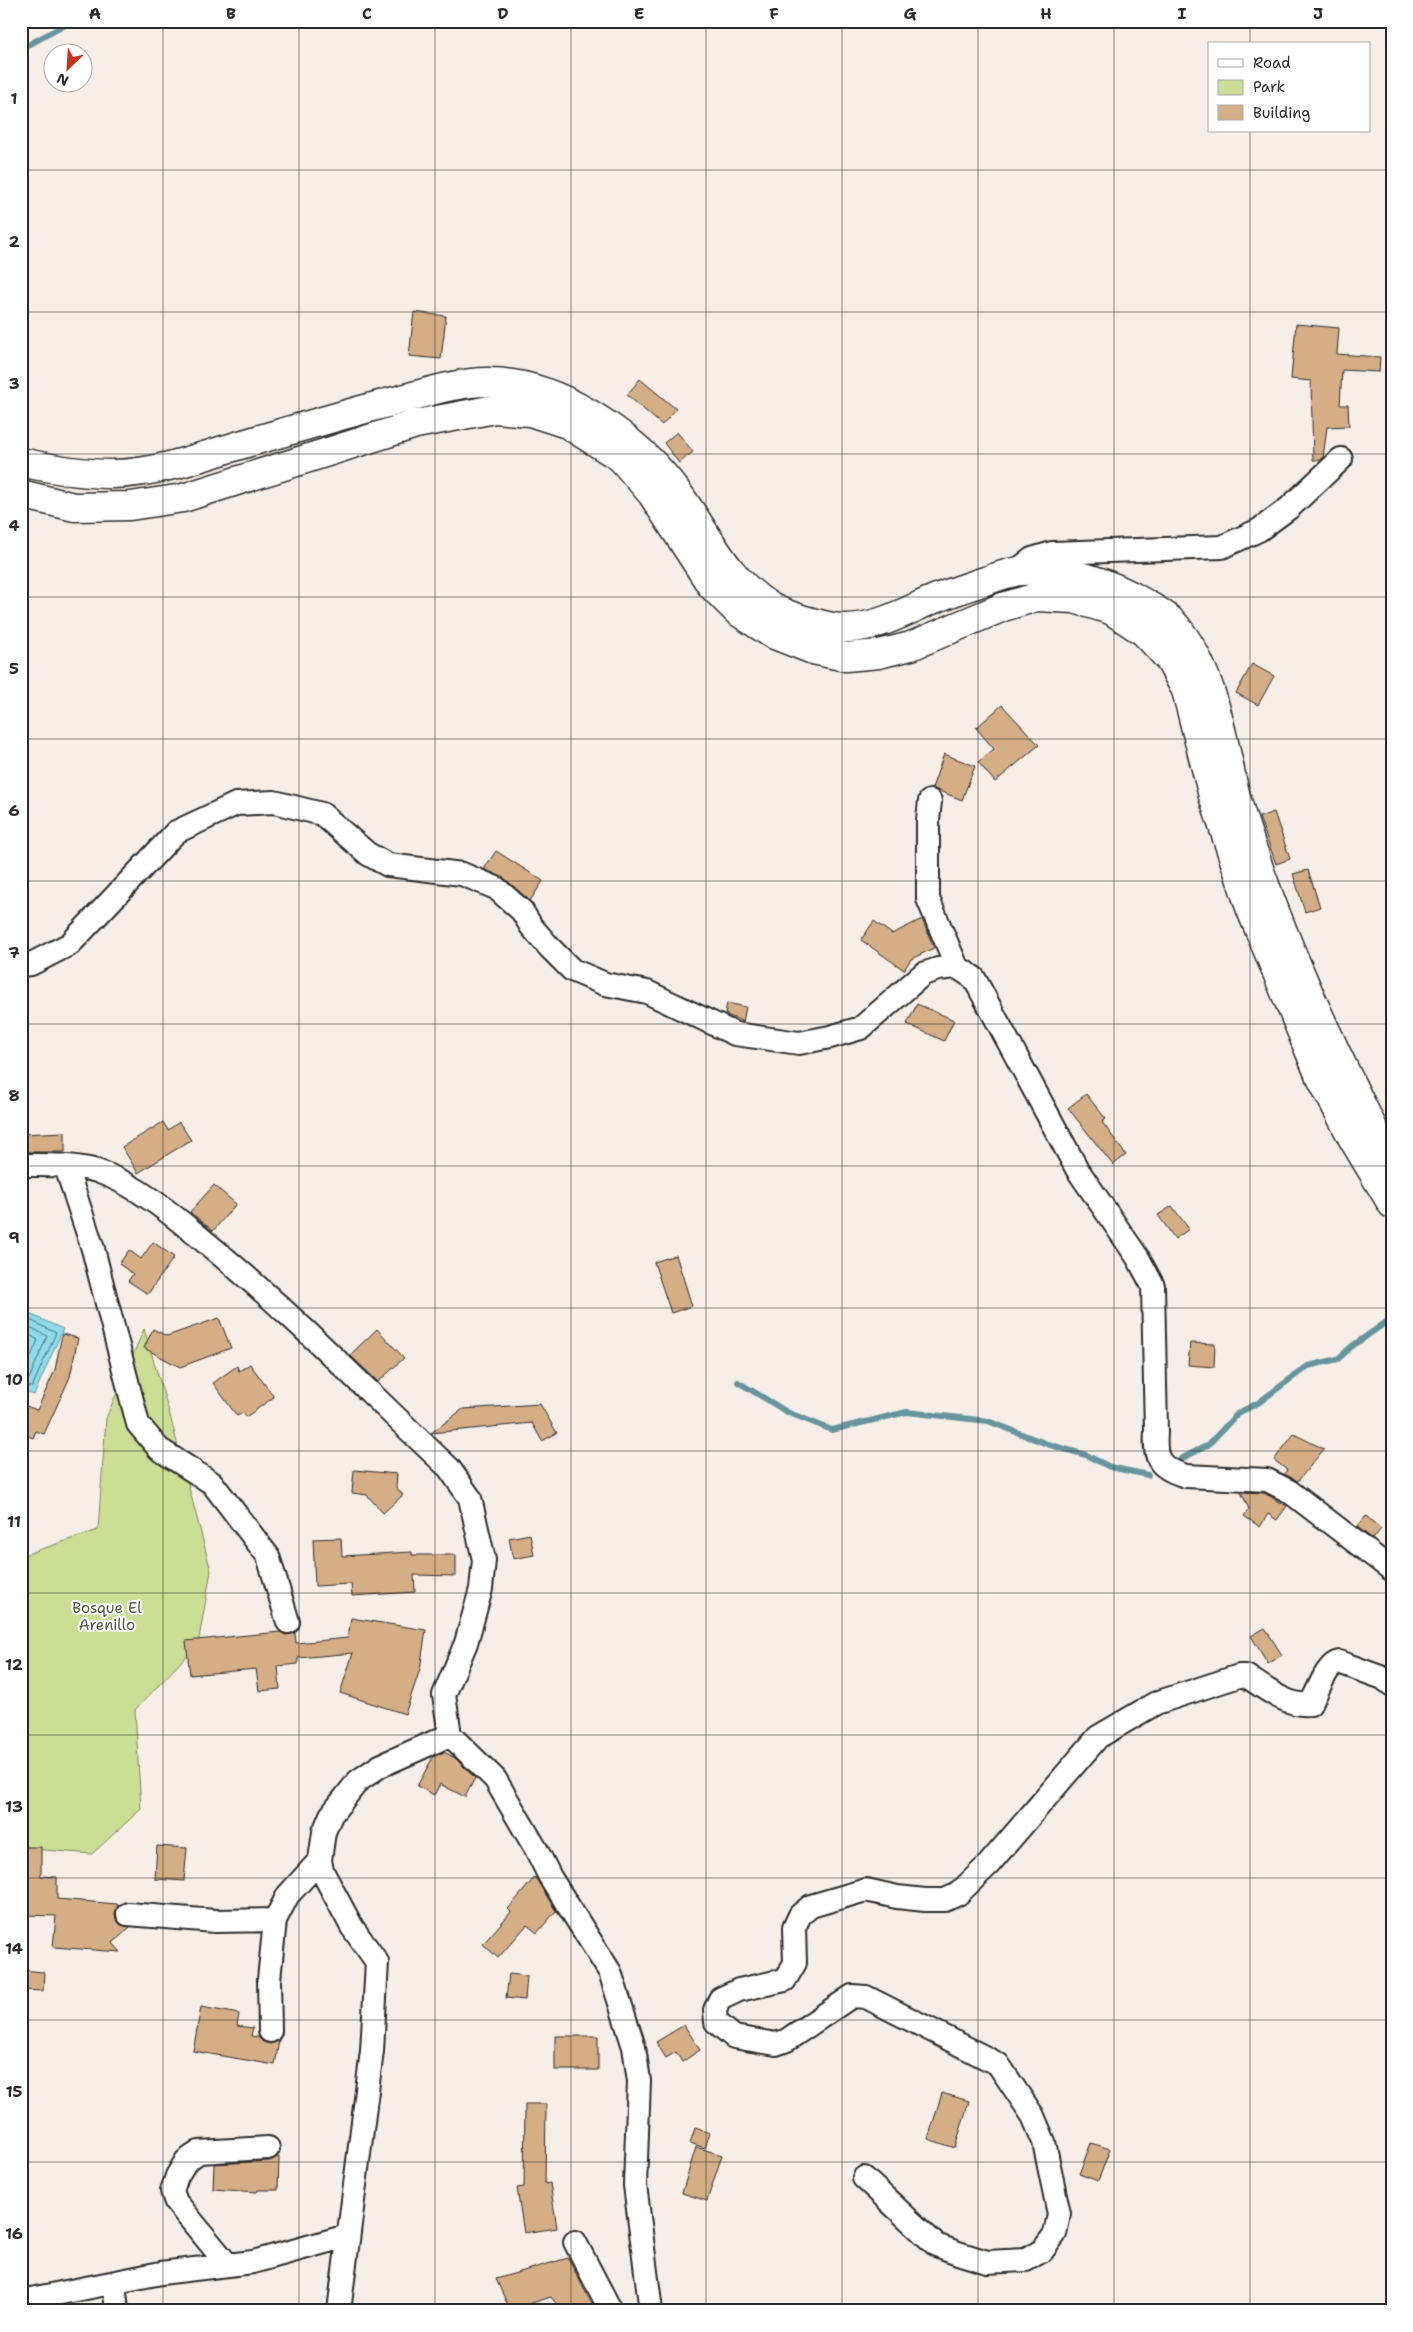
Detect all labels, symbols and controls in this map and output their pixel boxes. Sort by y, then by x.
text: A [89,3,101,24]
text: B [226,3,236,24]
text: C [362,3,372,24]
text: D [497,3,509,24]
text: E [634,3,644,24]
text: F [769,3,779,24]
text: G [904,3,917,24]
text: H [1040,3,1052,24]
text: I [1178,3,1187,24]
text: J [1313,3,1323,24]
north arrow [42,42,92,92]
legend [1208,42,1370,132]
text: Road [1253,53,1291,73]
text: N [54,69,71,90]
text: Park [1253,77,1285,97]
text: 1 [10,88,18,109]
text: Building [1253,103,1310,123]
text: 2 [8,231,20,252]
text: 3 [8,373,20,394]
text: 4 [8,515,20,536]
text: 5 [9,658,19,679]
text: 6 [8,800,20,821]
text: 7 [8,942,20,963]
text: 8 [8,1085,20,1106]
text: 9 [8,1227,20,1248]
text: 10 [5,1369,23,1390]
text: 11 [7,1511,21,1532]
park label: Bosque El Arenillo [72,1598,142,1635]
text: 12 [5,1654,23,1675]
text: 13 [5,1796,23,1817]
text: 14 [5,1938,23,1959]
text: 15 [5,2081,23,2102]
text: 16 [5,2223,23,2244]

